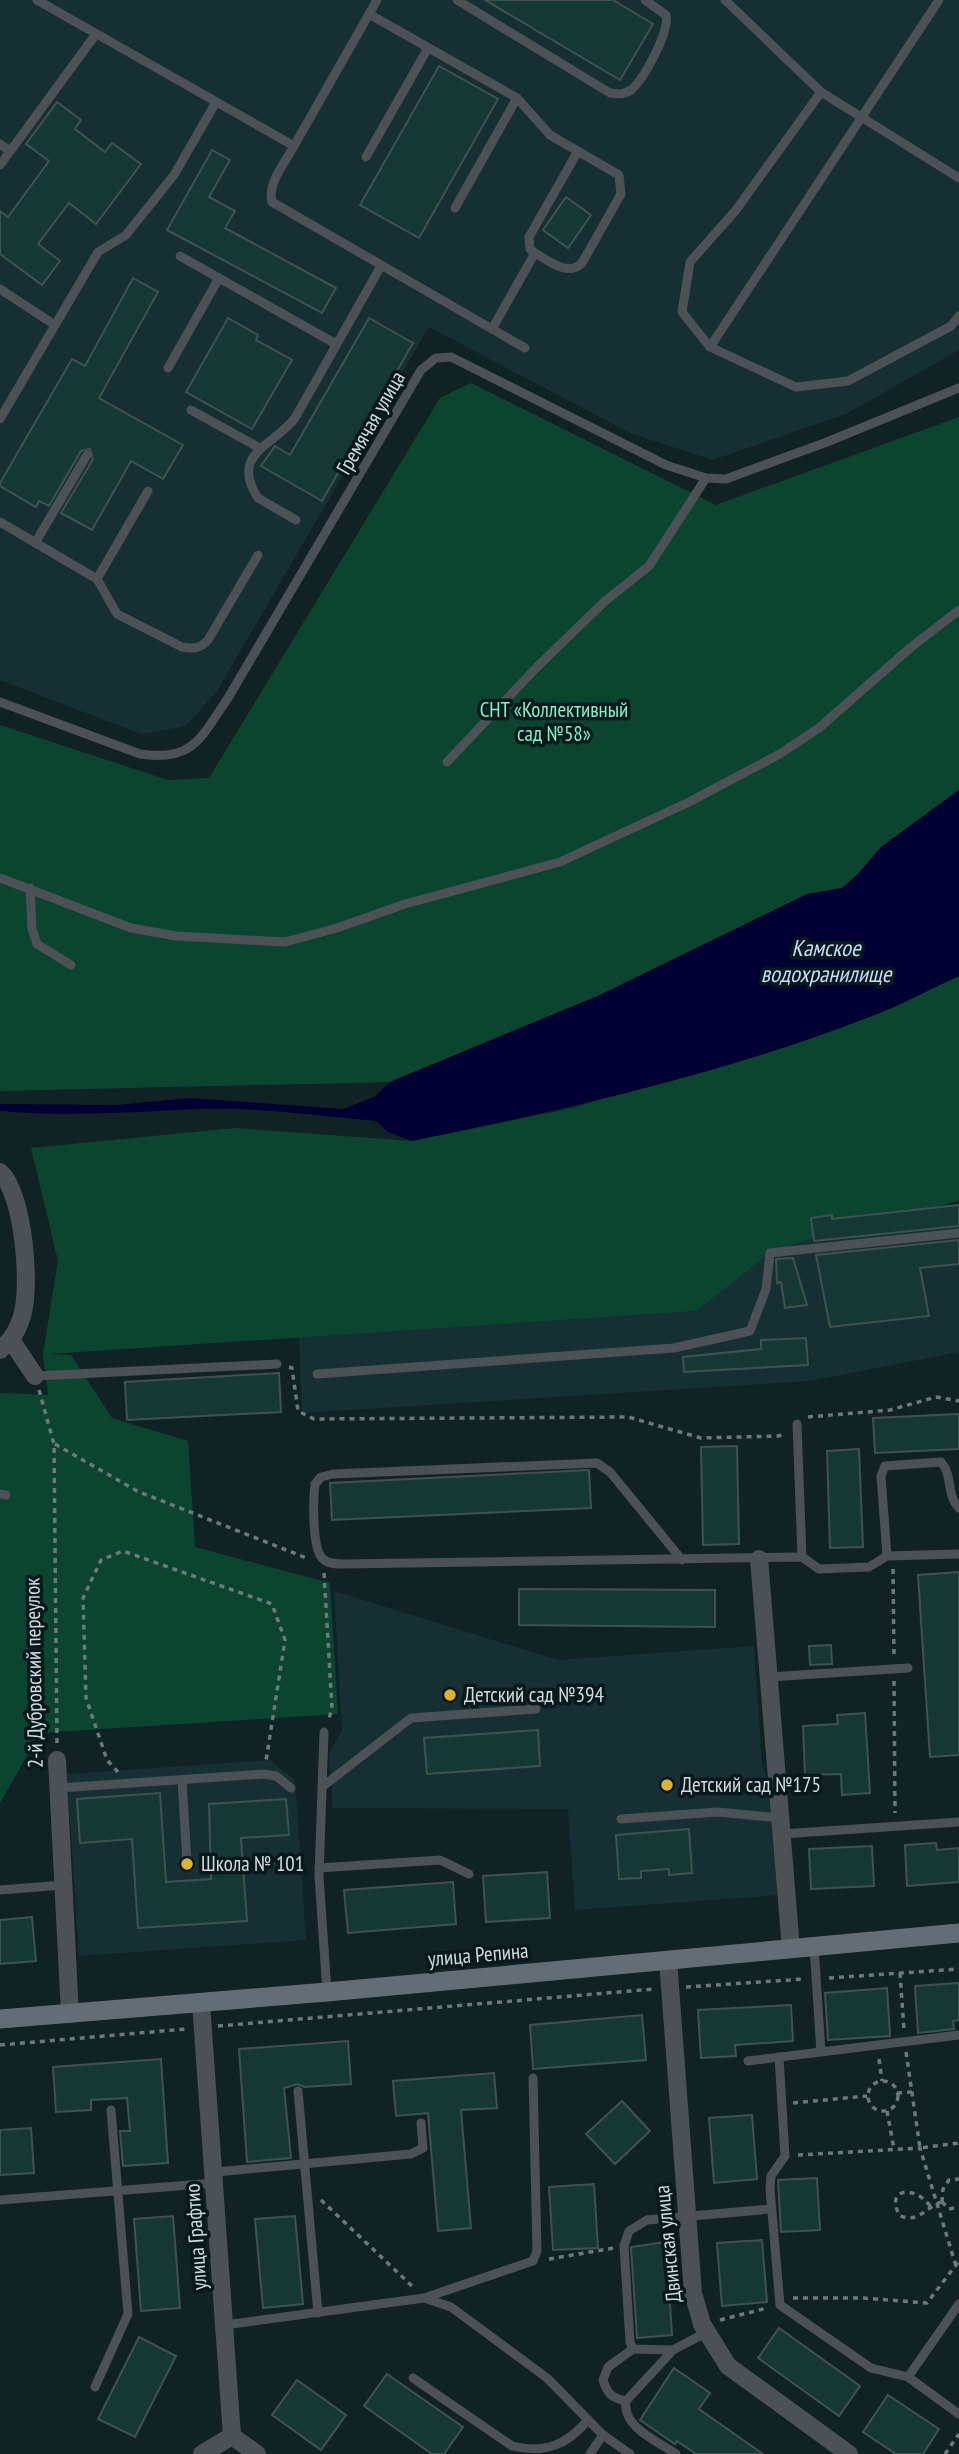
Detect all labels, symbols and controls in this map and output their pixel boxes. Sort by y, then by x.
street label: Гремячая улица [330,366,411,479]
park label: СНТ «Коллективный сад №58» [480,696,628,747]
water label: Камское водохранилище [761,933,893,988]
street label: 2-й Дубровский переулок [18,1578,49,1768]
place label: Детский сад №394 [464,1681,604,1708]
marker: Детский сад №394 [442,1687,458,1703]
place label: Детский сад №175 [681,1771,821,1798]
marker: Детский сад №175 [659,1777,675,1793]
place label: Школа № 101 [201,1850,304,1877]
marker: Школа № 101 [179,1856,195,1872]
street label: улица Репина [427,1937,529,1972]
street label: улица Графтио [178,2183,213,2291]
street label: Двинская улица [648,2184,687,2304]

